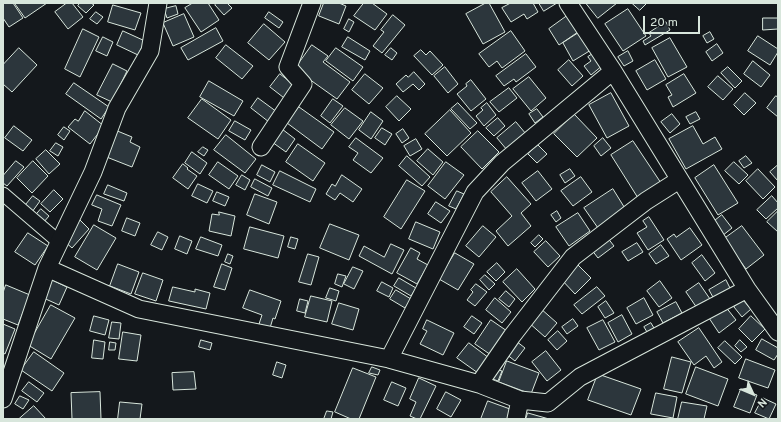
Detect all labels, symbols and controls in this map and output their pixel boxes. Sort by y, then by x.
scale bar [645,8,702,34]
text: 20 m [650,15,678,31]
north arrow [733,374,773,414]
text: N [754,395,769,410]

